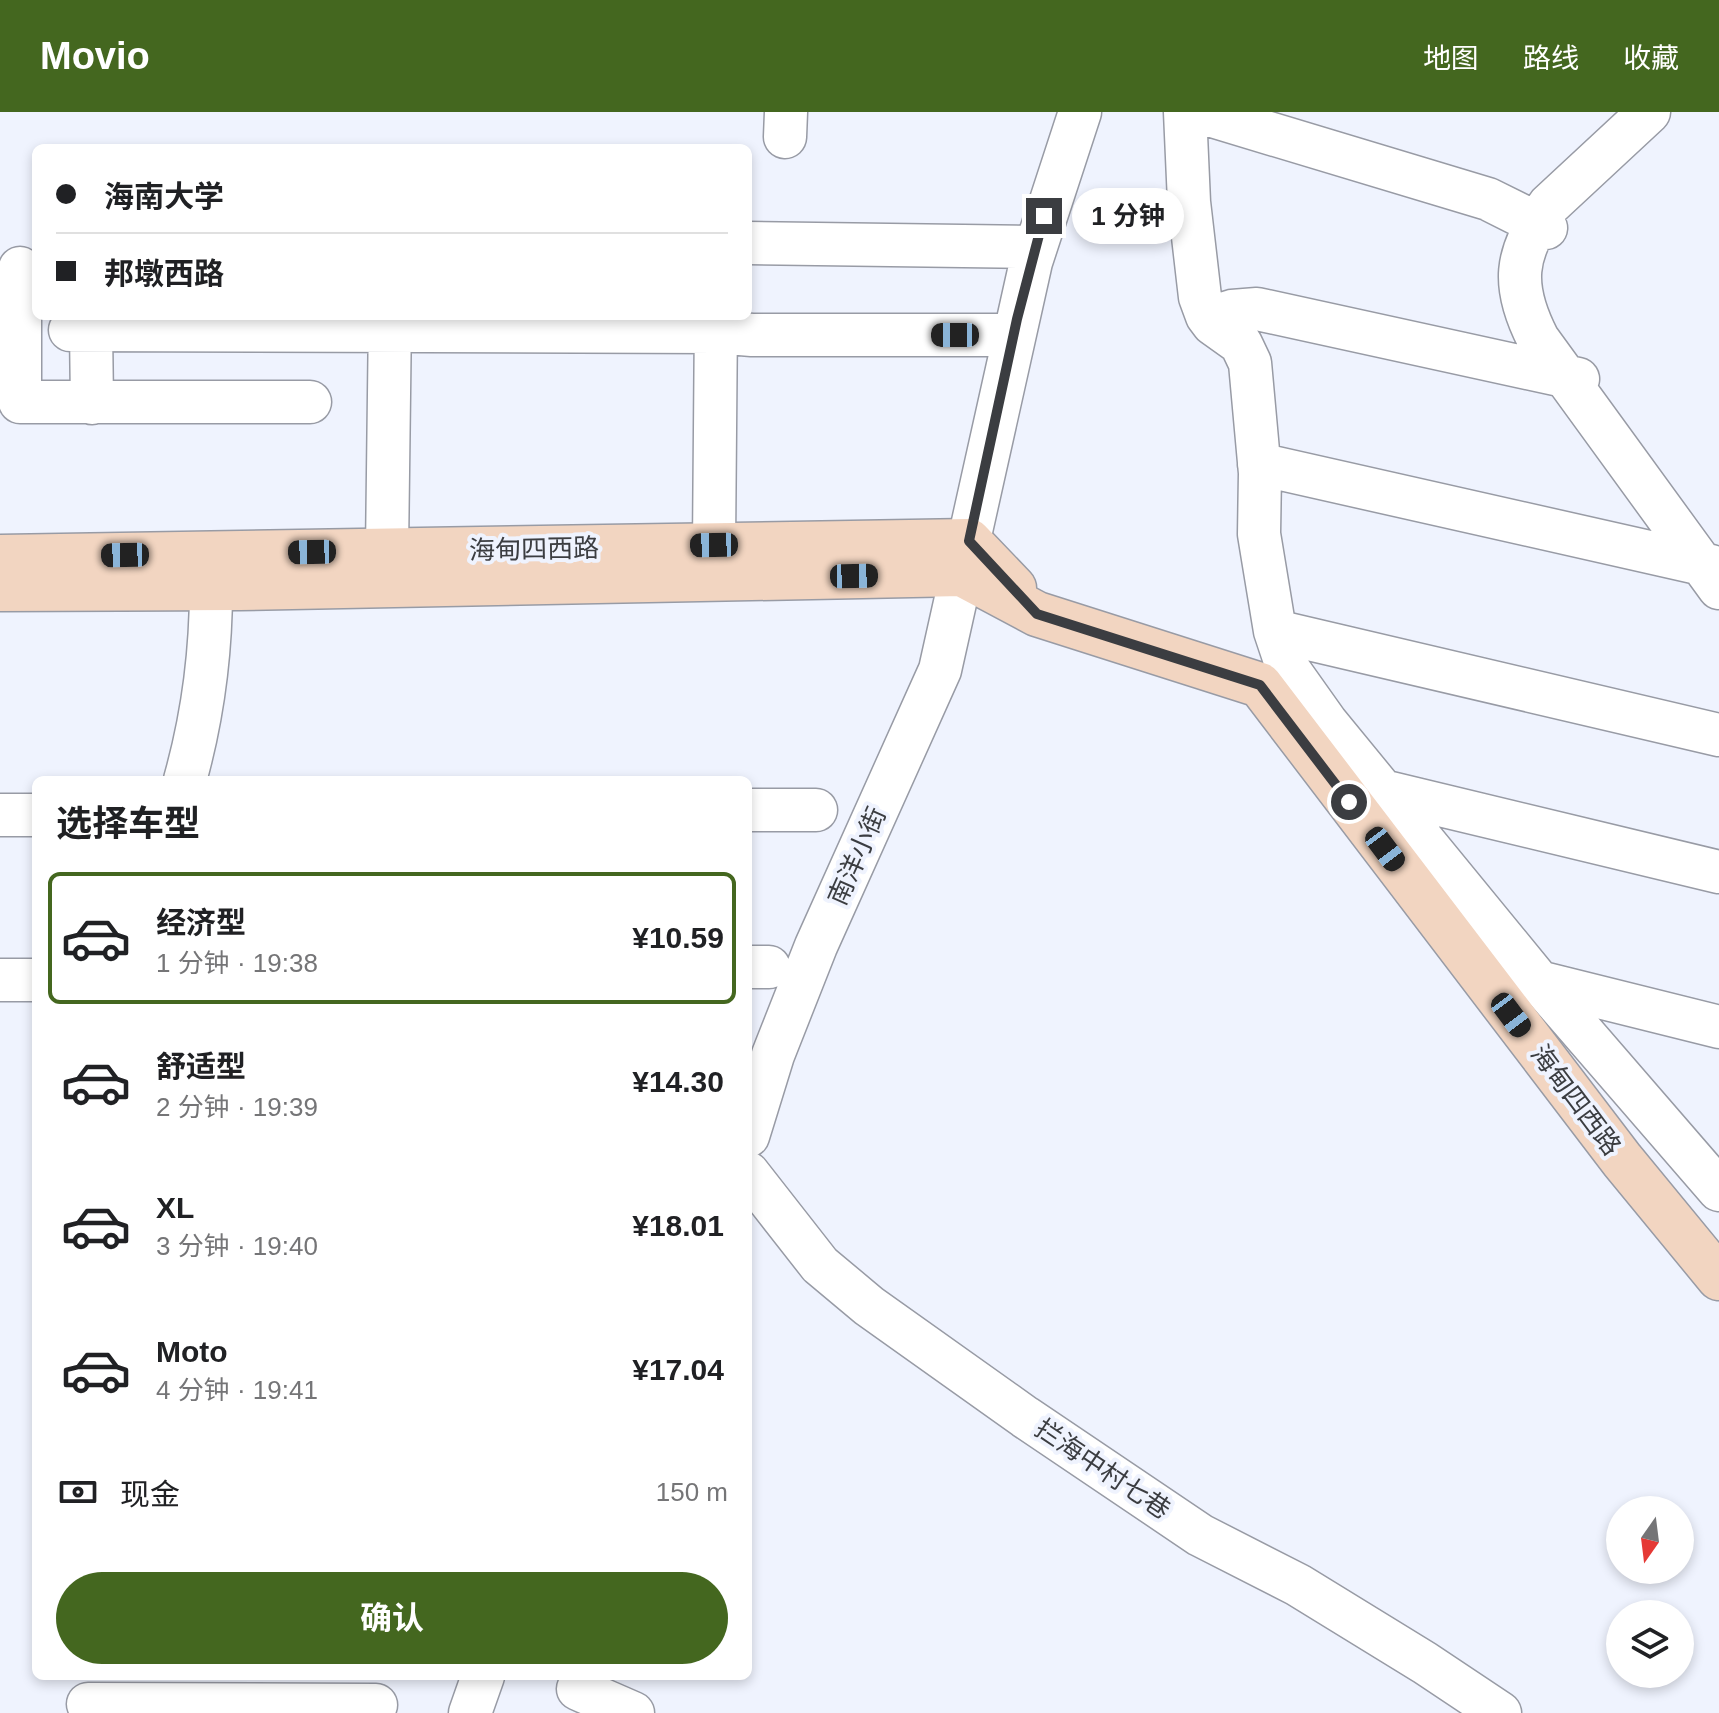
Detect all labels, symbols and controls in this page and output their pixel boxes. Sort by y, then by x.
text: Movio [40,35,150,77]
text: 地图 [1423,43,1479,74]
text: 路线 [1523,43,1579,74]
text: 收藏 [1623,43,1679,74]
text: 海南大学 [104,180,224,213]
callout: 1 分钟 [1072,188,1184,244]
route end [1026,198,1062,234]
text: 1 分钟 [1091,201,1165,231]
text: 邦墩西路 [104,257,224,290]
car [931,323,979,347]
street label: 海甸四西路 [469,533,599,565]
car [690,533,738,557]
car [288,540,336,564]
car [101,543,149,567]
car [830,564,878,588]
route start [1331,784,1367,820]
street label: 南洋小街 [822,802,892,910]
text: 选择车型 [56,803,200,844]
car [1361,823,1409,875]
icon: car [60,902,132,974]
text: 经济型 [156,906,246,939]
text: ¥10.59 [632,921,724,954]
text: 1 分钟 · 19:38 [156,948,318,978]
car [1487,989,1535,1041]
street label: 海甸四西路 [1525,1039,1627,1161]
icon: car [60,1046,132,1118]
text: 舒适型 [156,1050,246,1083]
text: ¥14.30 [632,1065,724,1098]
text: 2 分钟 · 19:39 [156,1092,318,1122]
icon: car [60,1190,132,1262]
text: XL [156,1191,194,1224]
text: ¥18.01 [632,1209,724,1242]
text: 3 分钟 · 19:40 [156,1231,318,1261]
icon: car [60,1334,132,1406]
text: Moto [156,1335,228,1368]
text: ¥17.04 [632,1353,724,1386]
text: 4 分钟 · 19:41 [156,1375,318,1405]
street label: 拦海中村七巷 [1030,1413,1176,1525]
icon: cash [56,1470,100,1514]
text: 150 m [656,1477,728,1507]
text: 现金 [120,1478,180,1511]
north arrow [1606,1496,1694,1584]
map controls [1606,1496,1694,1688]
button: 确认 [56,1572,728,1664]
button: layers [1606,1600,1694,1688]

